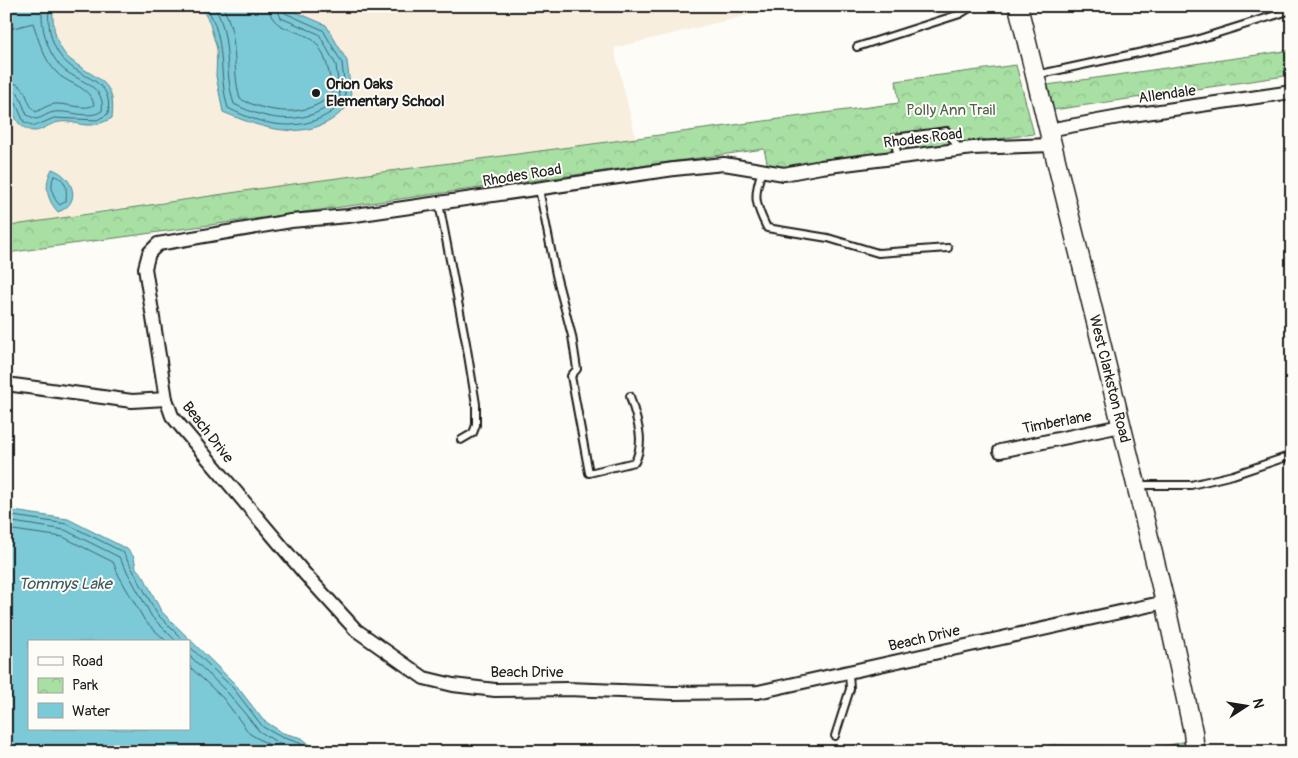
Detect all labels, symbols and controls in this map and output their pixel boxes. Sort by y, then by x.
place label: Orion Oaks Elementary School [326,75,445,111]
street label: Allendale [1137,81,1198,108]
marker: Orion Oaks Elementary School [310,87,322,99]
park label: Polly Ann Trail [906,101,996,120]
street label: Rhodes Road [882,124,964,153]
street label: Rhodes Road [481,160,563,191]
street label: West Clarkston Road [1085,313,1134,445]
street label: Beach Drive [178,398,238,467]
street label: Timberlane [1021,406,1094,439]
water label: Tommys Lake [18,574,114,594]
street label: Beach Drive [887,621,962,656]
legend [28,640,190,730]
text: Road [72,652,103,671]
street label: Beach Drive [491,663,564,682]
text: Park [72,676,99,695]
north arrow [1220,680,1270,730]
text: N [1249,697,1268,710]
text: Water [72,702,111,721]

